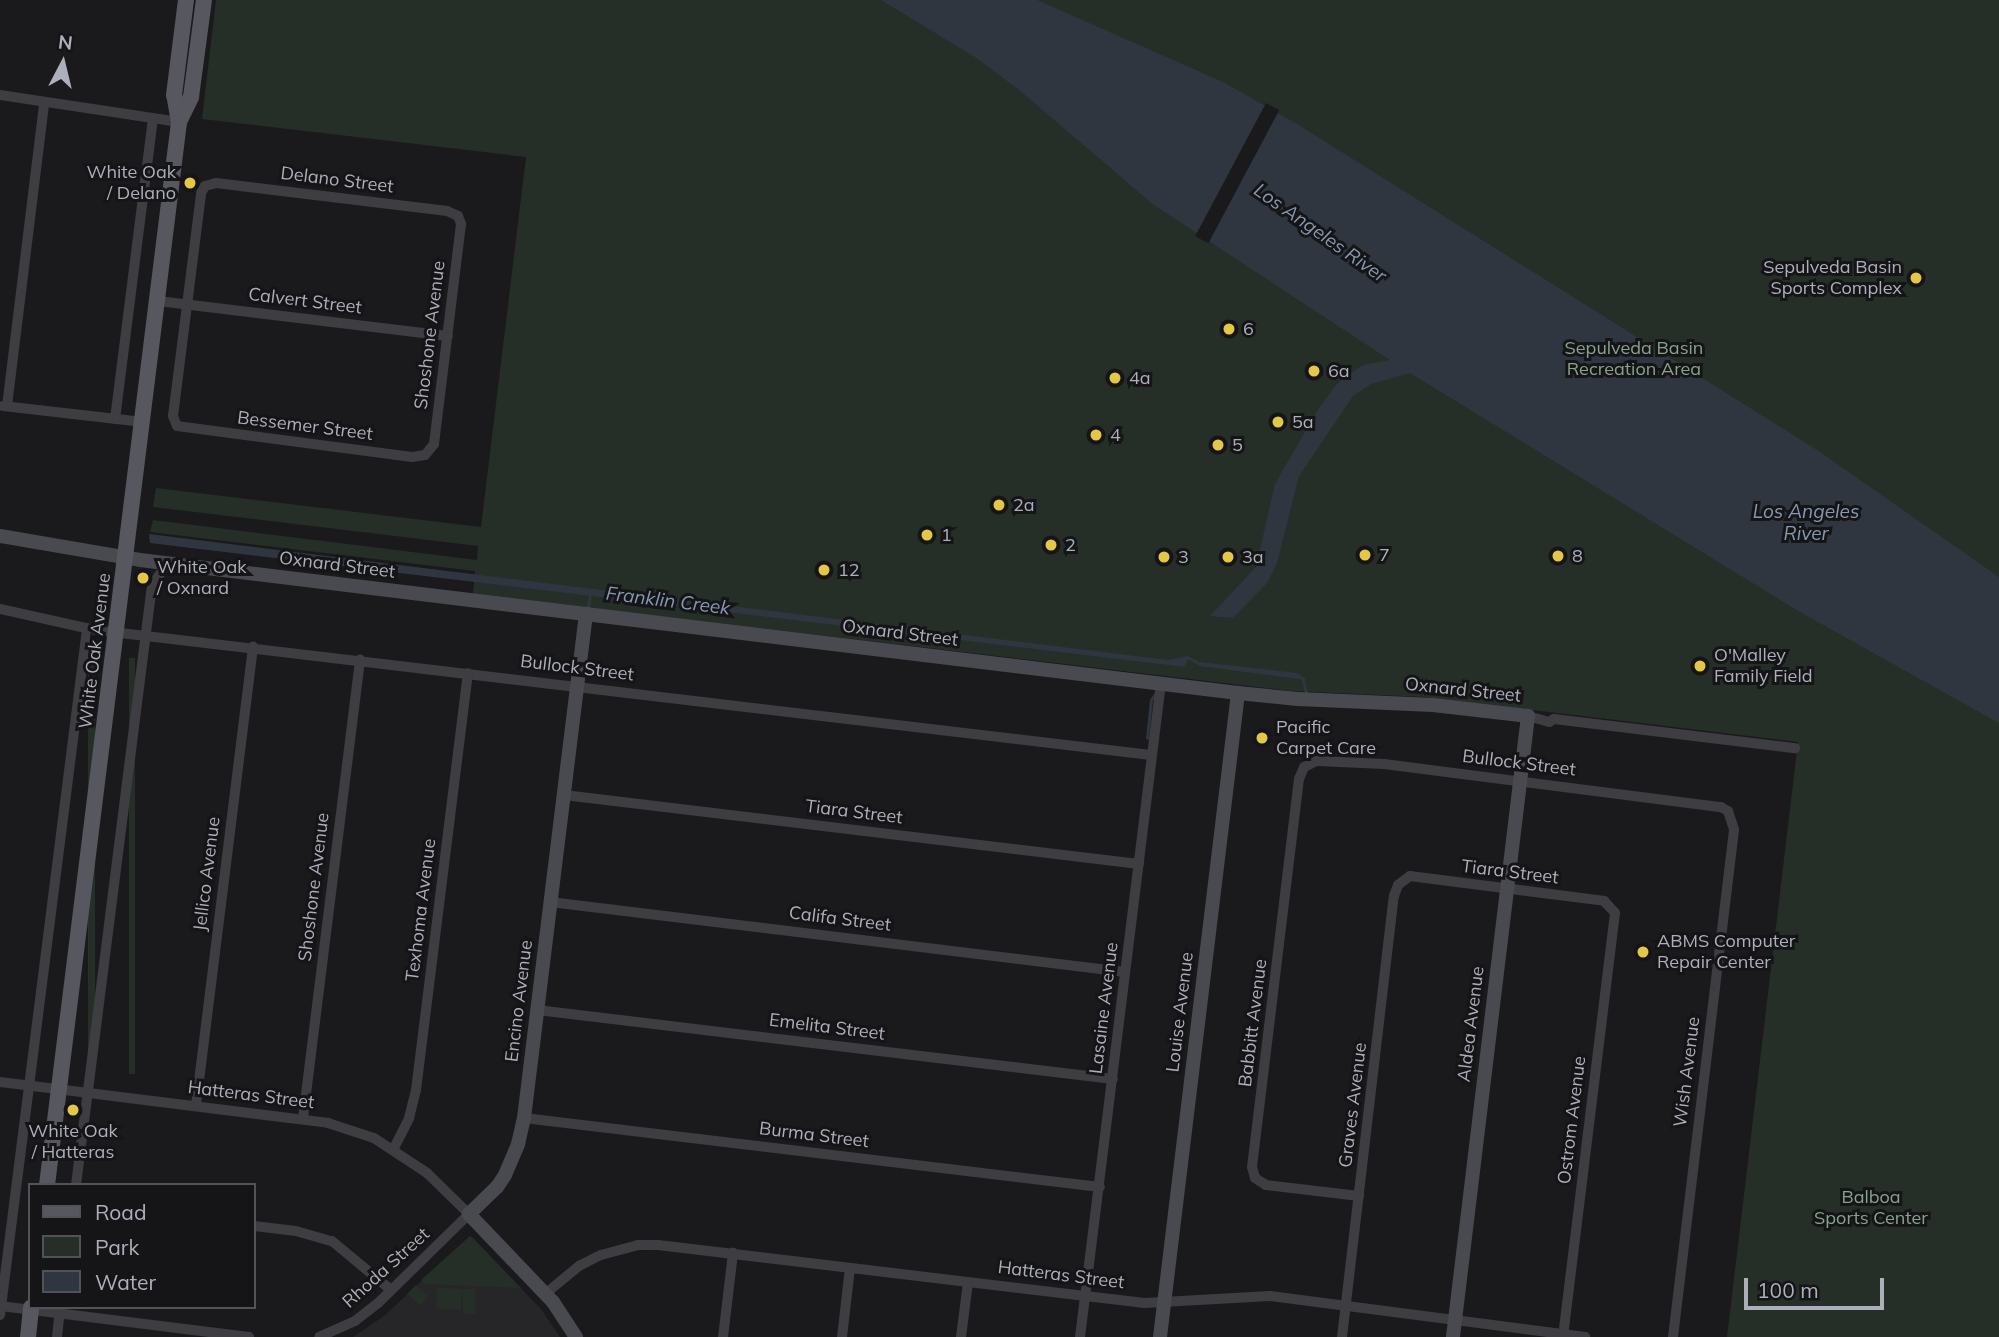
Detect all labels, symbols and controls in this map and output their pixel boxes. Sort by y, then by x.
north arrow [28,28,98,98]
text: N [57,29,74,55]
place label: White Oak / Delano [86,162,176,204]
street label: Delano Street [279,162,395,198]
marker: White Oak / Delano [182,175,198,191]
water label: Los Angeles River [1249,179,1391,287]
place label: Sepulveda Basin Sports Complex [1763,257,1902,300]
street label: Shoshone Avenue [410,259,450,411]
marker: Sepulveda Basin Sports Complex [1908,270,1924,286]
street label: Calvert Street [247,283,363,319]
place label: 6 [1243,318,1254,340]
marker: 6 [1221,321,1237,337]
park label: Sepulveda Basin Recreation Area [1565,338,1703,380]
place label: 6a [1328,360,1350,382]
marker: 6a [1306,363,1322,379]
place label: 4a [1129,367,1151,389]
marker: 4a [1107,370,1123,386]
street label: Bessemer Street [236,407,374,445]
place label: 5a [1292,411,1314,433]
marker: 5a [1270,414,1286,430]
place label: 4 [1110,424,1121,446]
marker: 4 [1088,427,1104,443]
place label: 5 [1232,434,1243,456]
marker: 5 [1210,437,1226,453]
place label: 2a [1013,494,1035,516]
marker: 2a [991,497,1007,513]
water label: Los Angeles River [1753,501,1859,545]
place label: 1 [941,524,952,546]
marker: 1 [919,527,935,543]
place label: 2 [1065,534,1076,556]
marker: 2 [1043,537,1059,553]
place label: 7 [1379,544,1390,566]
place label: 8 [1572,545,1583,567]
place label: 3 [1178,546,1189,568]
place label: 3a [1242,546,1264,568]
street label: Oxnard Street [278,547,396,583]
marker: 7 [1357,547,1373,563]
marker: 8 [1550,548,1566,564]
marker: 3 [1156,549,1172,565]
marker: 3a [1220,549,1236,565]
place label: White Oak / Oxnard [157,557,247,600]
place label: 12 [838,559,860,581]
marker: 12 [816,562,832,578]
marker: White Oak / Oxnard [135,570,151,586]
street label: White Oak Avenue [75,572,115,730]
water label: Franklin Creek [605,582,731,620]
street label: Oxnard Street [841,615,959,651]
place label: O'Malley Family Field [1714,645,1812,688]
street label: Bullock Street [519,650,635,686]
marker: O'Malley Family Field [1692,658,1708,674]
street label: Oxnard Street [1404,673,1522,707]
place label: Pacific Carpet Care [1276,717,1376,760]
marker: Pacific Carpet Care [1254,730,1270,746]
street label: Bullock Street [1461,745,1577,781]
street label: Tiara Street [804,795,904,829]
street label: Shoshone Avenue [294,811,334,963]
street label: Jellico Avenue [189,816,225,932]
street label: Texhoma Avenue [402,837,440,983]
street label: Tiara Street [1460,855,1560,889]
street label: Califa Street [788,902,892,936]
place label: ABMS Computer Repair Center [1657,931,1795,974]
street label: Encino Avenue [501,939,537,1063]
street label: Lasaine Avenue [1085,941,1123,1075]
marker: ABMS Computer Repair Center [1635,944,1651,960]
street label: Louise Avenue [1162,951,1198,1073]
street label: Babbitt Avenue [1234,958,1272,1088]
street label: Aldea Avenue [1453,965,1489,1083]
street label: Emelita Street [768,1009,886,1045]
street label: Wish Avenue [1670,1016,1704,1128]
street label: Graves Avenue [1335,1041,1371,1169]
street label: Ostrom Avenue [1553,1055,1591,1185]
street label: Hatteras Street [187,1077,315,1113]
marker: White Oak / Hatteras [65,1102,81,1118]
street label: Burma Street [758,1118,870,1152]
place label: White Oak / Hatteras [28,1121,118,1164]
legend [28,1183,256,1309]
park label: Balboa Sports Center [1814,1187,1928,1230]
text: Road [95,1199,146,1225]
street label: Rhoda Street [338,1223,434,1313]
text: Park [95,1234,139,1260]
street label: Hatteras Street [997,1257,1125,1293]
scale bar [1747,1264,1887,1308]
text: Water [95,1269,156,1295]
text: 100 m [1757,1277,1819,1303]

